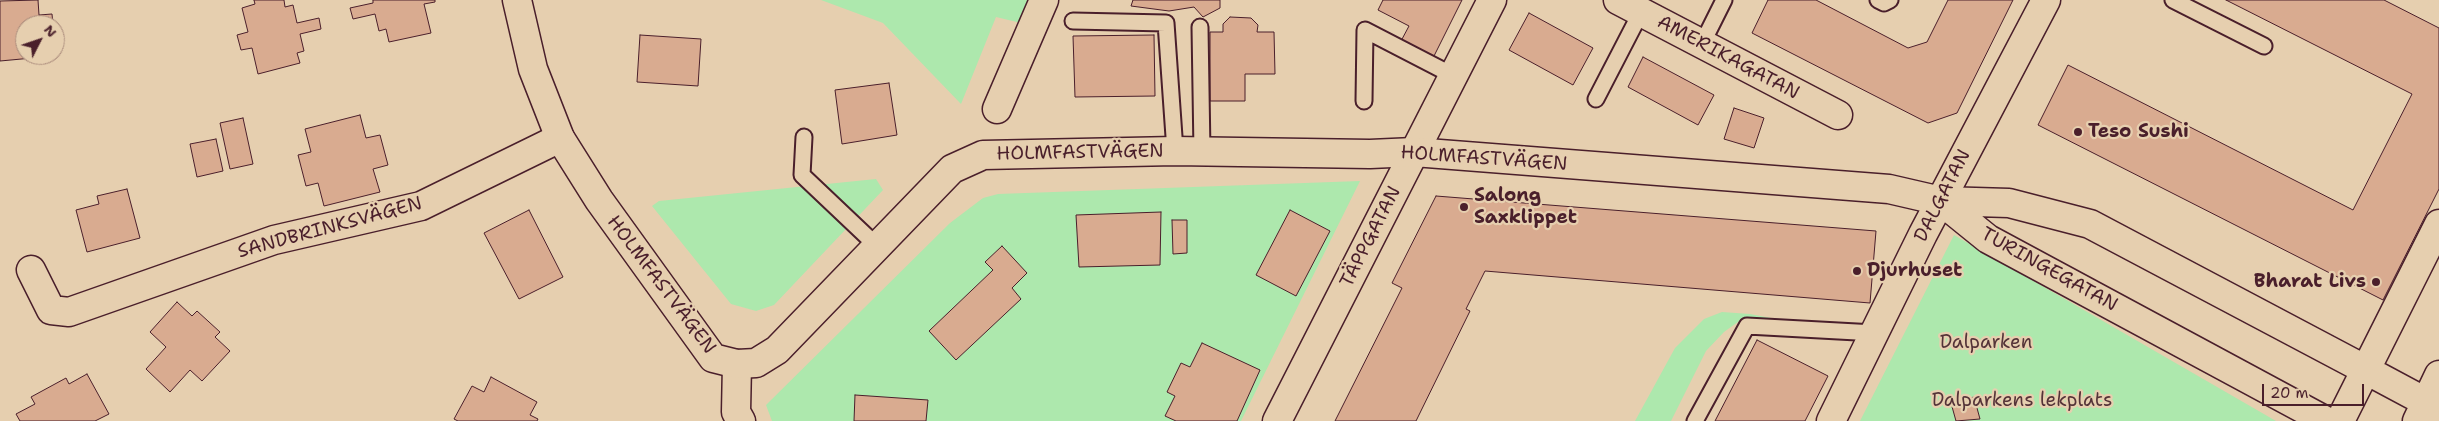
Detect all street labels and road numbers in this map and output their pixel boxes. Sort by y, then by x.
street label: AMERIKAGATAN [1653,11,1803,105]
street label: HOLMFASTVÄGEN [996,140,1164,166]
street label: HOLMFASTVÄGEN [1400,142,1568,176]
street label: DALGATAN [1910,146,1976,246]
street label: TÄPPGATAN [1336,183,1406,291]
street label: SANDBRINKSVÄGEN [235,192,425,264]
street label: HOLMFASTVÄGEN [602,211,720,359]
street label: TURINGEGATAN [1977,223,2121,317]

